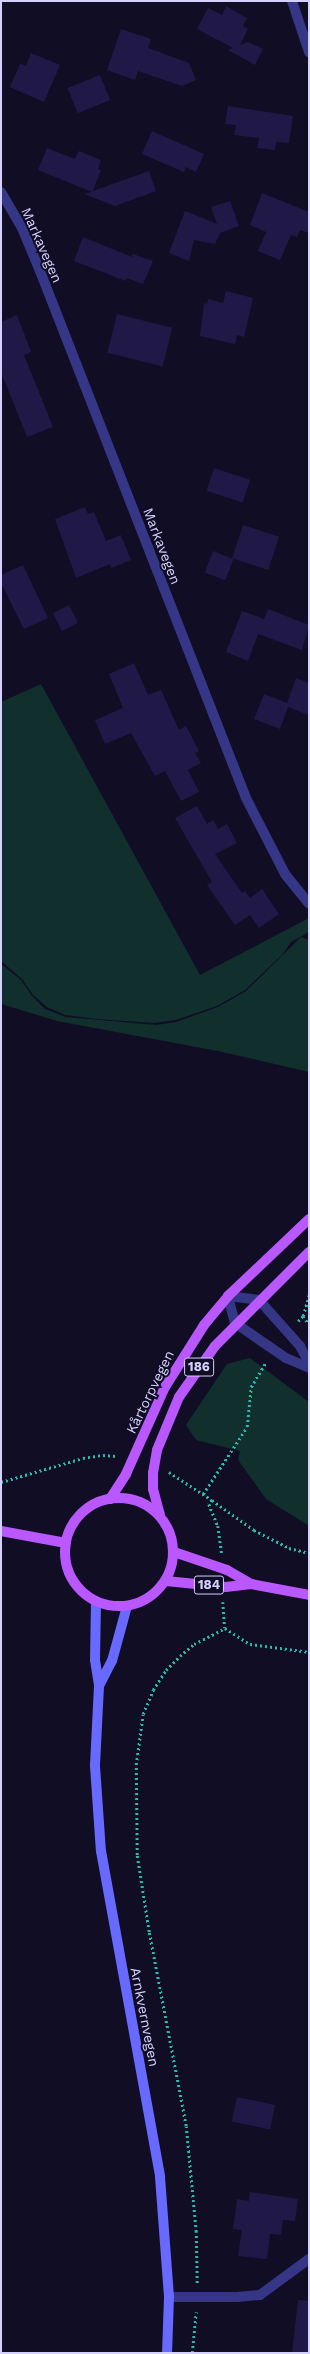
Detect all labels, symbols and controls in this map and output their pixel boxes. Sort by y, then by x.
street label: Markavegen [18,205,66,285]
street label: Markavegen [140,505,184,587]
street label: Kårtorpvegen [123,1348,177,1436]
road number: 186 [184,1356,214,1378]
road number: 184 [193,1574,225,1596]
street label: Arnkvernvegen [127,1966,163,2068]

